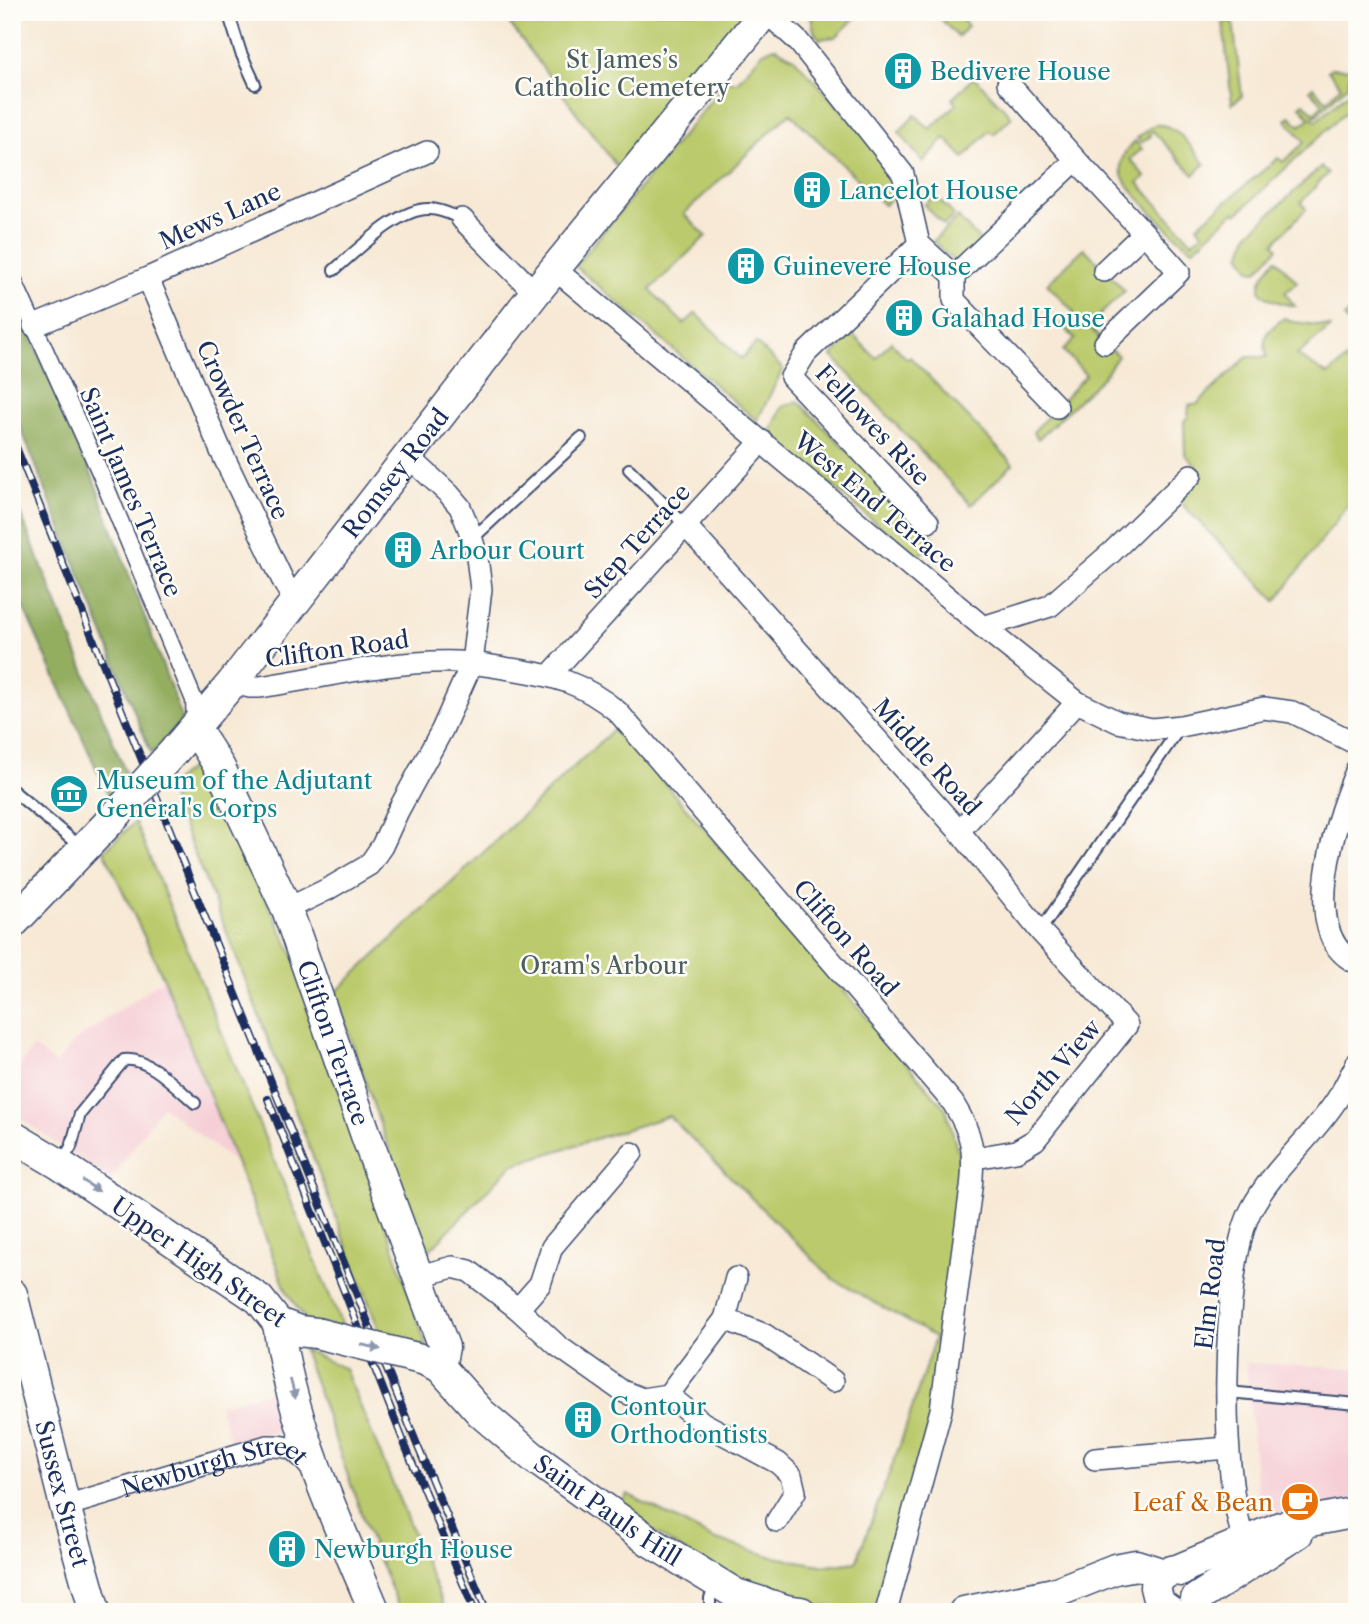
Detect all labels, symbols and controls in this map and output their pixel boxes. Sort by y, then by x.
park label: St James’s Catholic Cemetery [514,45,731,102]
building icon: Bedivere House [882,50,924,92]
place label: Bedivere House [930,57,1111,86]
building icon: Lancelot House [791,169,833,211]
street label: Mews Lane [155,176,285,256]
place label: Lancelot House [839,176,1019,205]
building icon: Guinevere House [725,245,767,287]
place label: Guinevere House [773,252,971,281]
building icon: Galahad House [883,297,925,339]
place label: Galahad House [931,304,1105,333]
street label: Crowder Terrace [191,336,295,524]
street label: Fellowes Rise [810,359,936,491]
street label: Saint James Terrace [74,383,188,601]
street label: Romsey Road [336,402,455,544]
street label: West End Terrace [787,425,962,578]
street label: Step Terrace [578,478,696,604]
building icon: Arbour Court [382,529,424,571]
place label: Arbour Court [429,536,585,565]
street label: Clifton Road [263,624,411,673]
street label: Middle Road [867,693,987,822]
place label: Museum of the Adjutant General's Corps [96,766,373,823]
museum icon: Museum of the Adjutant General's Corps [48,773,90,815]
street label: Clifton Road [787,874,905,1003]
park label: Oram's Arbour [520,951,688,980]
street label: Clifton Terrace [292,956,376,1129]
street label: North View [999,1012,1108,1131]
one-way arrow [81,1179,101,1192]
street label: Upper High Street [106,1191,293,1334]
street label: Elm Road [1189,1236,1231,1351]
one-way arrow [360,1342,382,1353]
one-way arrow [288,1379,298,1400]
place label: Contour Orthodontists [610,1392,768,1449]
building icon: Contour Orthodontists [562,1399,604,1441]
street label: Sussex Street [30,1417,96,1571]
street label: Newburgh Street [118,1431,315,1503]
street label: Saint Pauls Hill [529,1448,687,1572]
cafe icon: Leaf & Bean [1279,1481,1321,1523]
place label: Leaf & Bean [1133,1488,1273,1517]
building icon: Newburgh House [266,1528,308,1570]
place label: Newburgh House [314,1535,513,1564]

